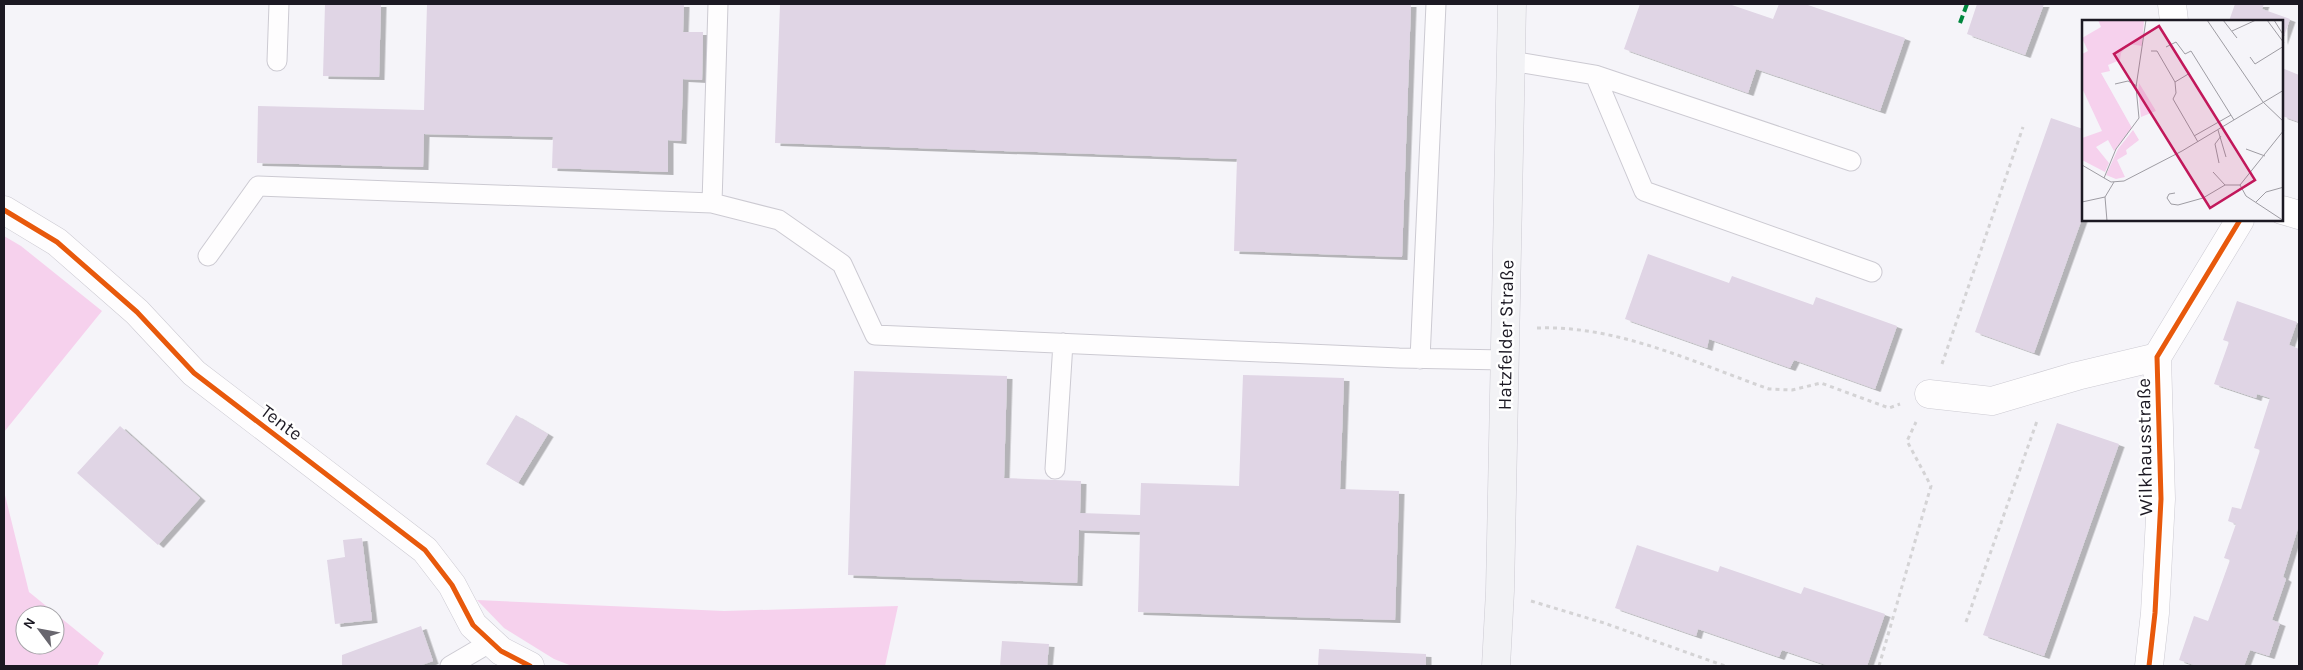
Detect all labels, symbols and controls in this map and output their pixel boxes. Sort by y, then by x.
inset map [2082,20,2283,221]
street label: Hatzfelder Straße [1494,260,1518,411]
street label: Wilkhausstraße [2133,378,2157,516]
street label: Tente [256,400,306,445]
north arrow [15,605,65,655]
text: N [20,615,39,632]

